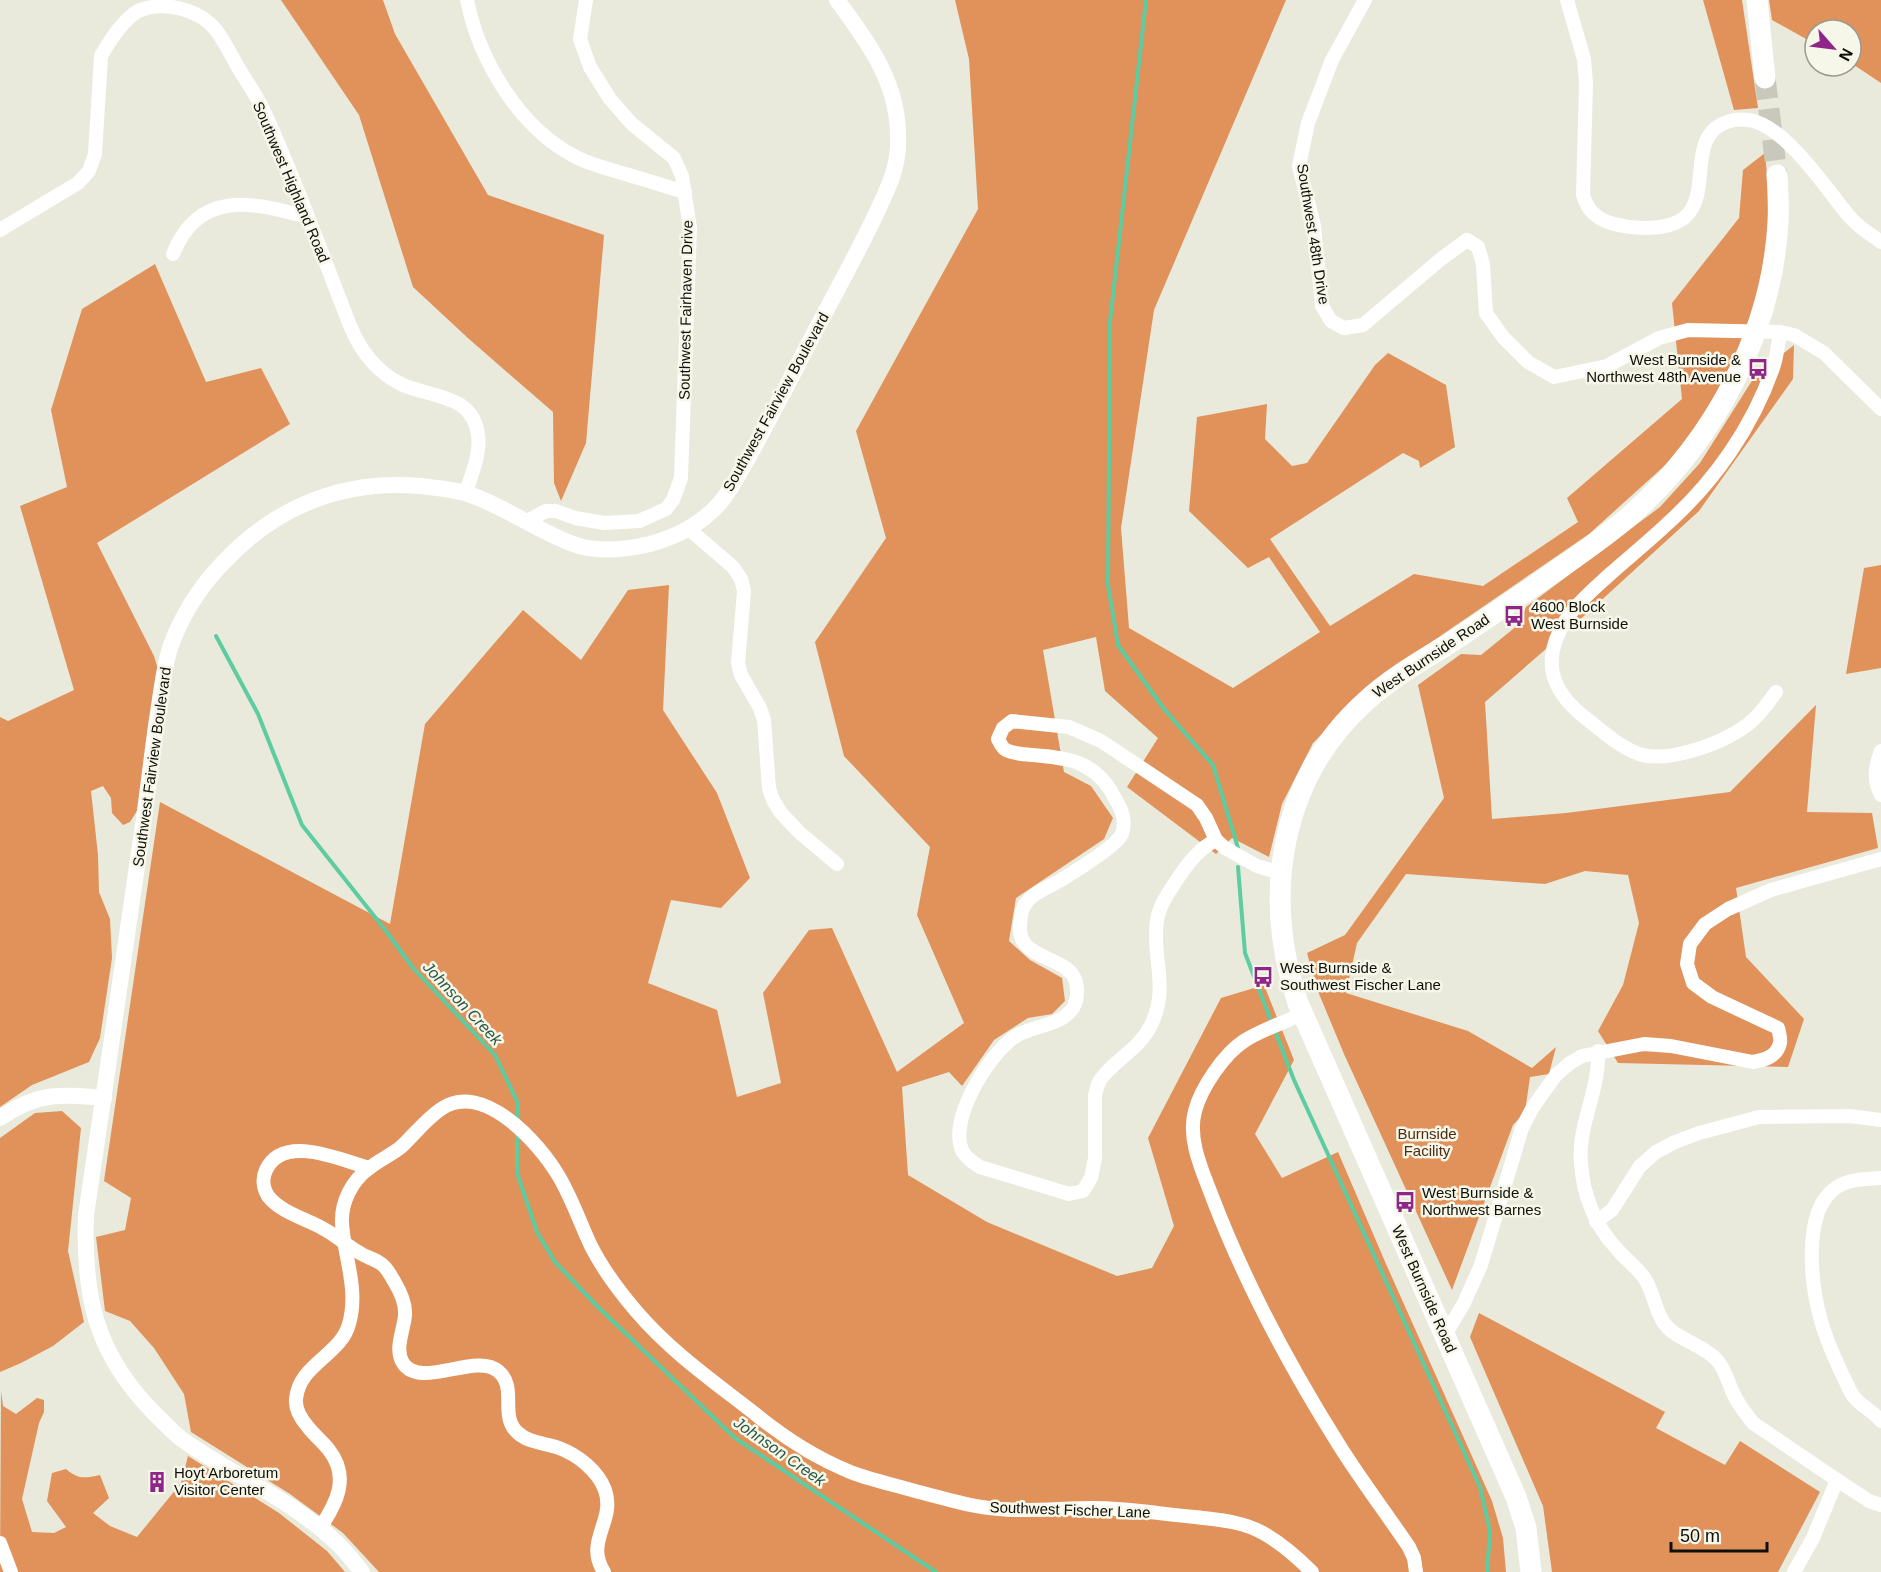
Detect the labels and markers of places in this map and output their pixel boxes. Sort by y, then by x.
place label: West Burnside & Northwest 48th Avenue [1586,351,1741,385]
bus stop icon: West Burnside & Northwest 48th Avenue [1746,357,1770,381]
place label: 4600 Block West Burnside [1531,598,1628,632]
bus stop icon: 4600 Block West Burnside [1502,604,1526,628]
place label: West Burnside & Southwest Fischer Lane [1280,959,1441,993]
bus stop icon: West Burnside & Southwest Fischer Lane [1251,965,1275,989]
place label: West Burnside & Northwest Barnes [1422,1184,1541,1218]
bus stop icon: West Burnside & Northwest Barnes [1393,1190,1417,1214]
place label: Hoyt Arboretum Visitor Center [174,1464,278,1498]
building icon: Hoyt Arboretum Visitor Center [145,1470,169,1494]

